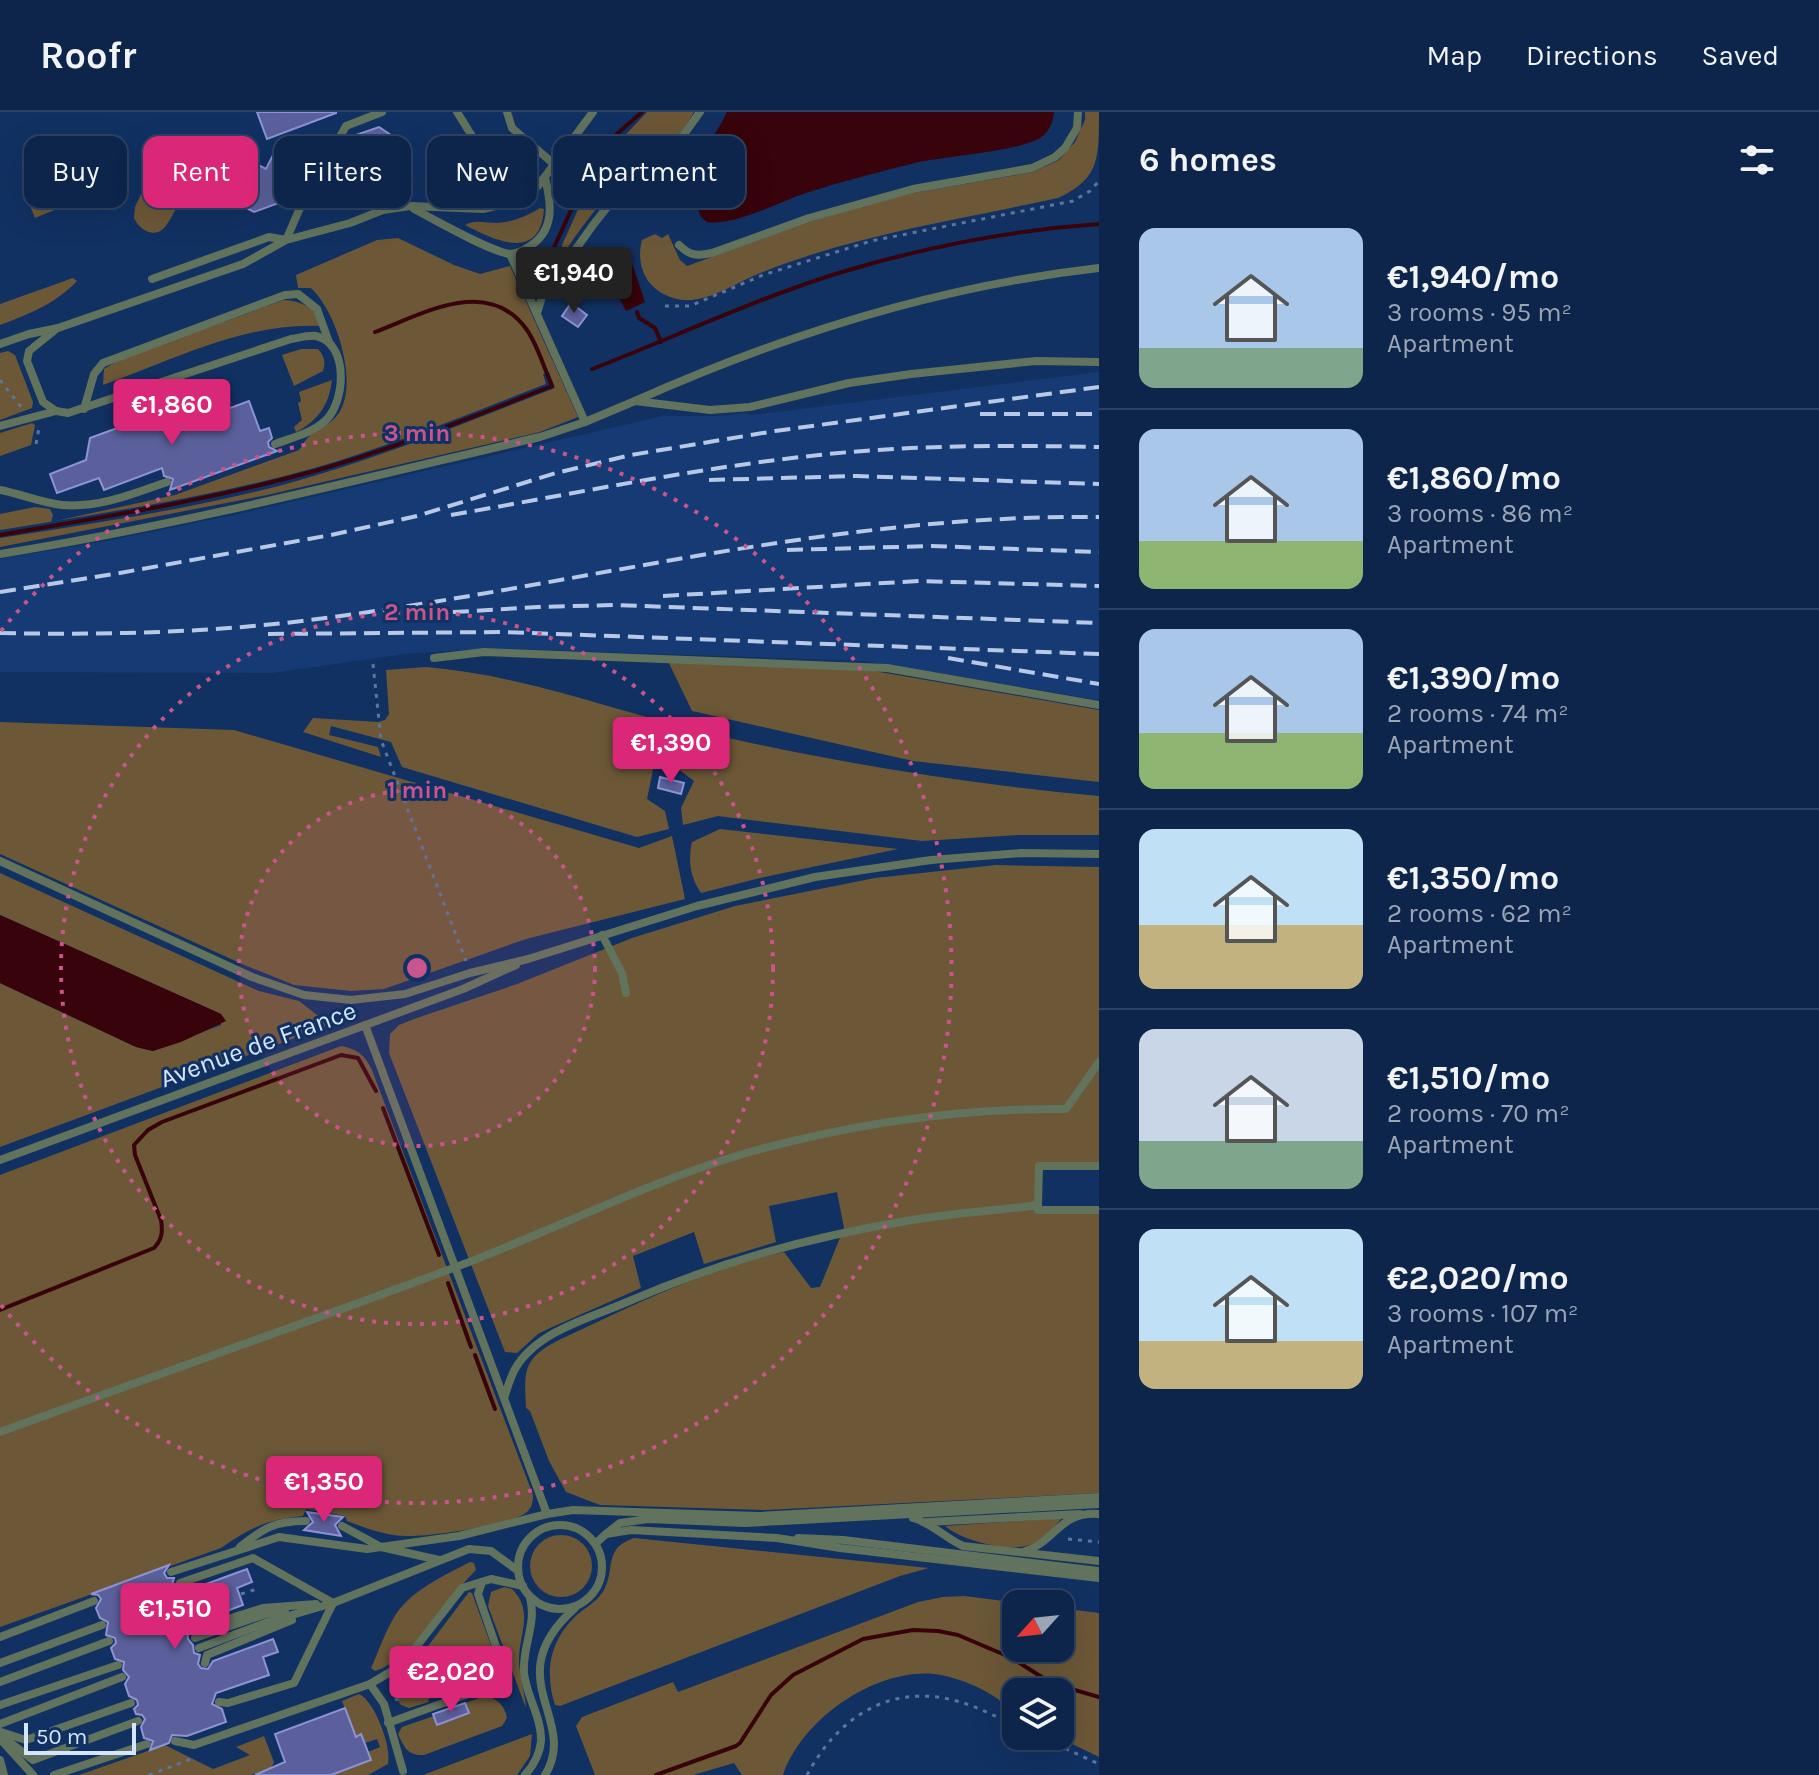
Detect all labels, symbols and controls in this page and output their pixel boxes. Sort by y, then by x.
text: Roofr [40,33,136,78]
text: Map [1427,39,1482,72]
text: Directions [1526,39,1658,72]
text: Saved [1702,39,1779,72]
chip: Buy [24,136,127,208]
chip: Rent [143,136,258,208]
chip: Filters [274,136,411,208]
chip: New [427,136,537,208]
chip: Apartment [553,136,745,208]
icon: filters [1735,138,1779,182]
text: 6 homes [1139,140,1277,180]
pin: €1,940 [509,247,639,315]
text: €1,940 [534,257,614,288]
text: €1,940/mo [1387,257,1559,297]
icon: home [1203,260,1299,356]
text: 3 rooms · 95 m² [1387,297,1572,328]
text: Apartment [1387,328,1514,359]
pin: €1,860 [107,379,237,447]
text: €1,860 [131,389,213,420]
text: 3 min [384,419,450,447]
text: €1,860/mo [1387,458,1561,498]
icon: home [1203,461,1299,557]
text: 3 rooms · 86 m² [1387,498,1573,529]
text: Apartment [1387,529,1514,560]
text: 2 min [384,598,450,626]
text: €1,390/mo [1387,658,1560,698]
icon: home [1203,661,1299,757]
text: 2 rooms · 74 m² [1387,698,1569,729]
pin: €1,390 [606,717,736,785]
text: €1,390 [631,727,711,758]
text: Apartment [1387,729,1514,760]
text: 1 min [387,776,447,804]
text: €1,350/mo [1387,858,1559,898]
icon: home [1203,861,1299,957]
text: 2 rooms · 62 m² [1387,898,1572,929]
text: Apartment [1387,929,1514,960]
centre of rings [403,954,431,982]
street label: Avenue de France [156,995,360,1094]
text: €1,510/mo [1387,1058,1550,1098]
icon: home [1203,1061,1299,1157]
text: 2 rooms · 70 m² [1387,1098,1570,1129]
text: Apartment [1387,1129,1514,1160]
text: €2,020/mo [1387,1258,1569,1298]
icon: home [1203,1261,1299,1357]
text: 3 rooms · 107 m² [1387,1298,1578,1329]
text: Apartment [1387,1329,1514,1360]
pin: €1,350 [259,1456,389,1524]
text: €1,350 [284,1466,364,1497]
pin: €1,510 [110,1583,240,1651]
north arrow [1002,1590,1074,1662]
map controls [1002,1590,1074,1750]
text: €1,510 [138,1593,212,1624]
pin: €2,020 [386,1646,516,1714]
text: €2,020 [407,1656,495,1687]
button: layers [1002,1678,1074,1750]
scale bar [24,1719,136,1755]
text: 50 m [36,1724,87,1750]

